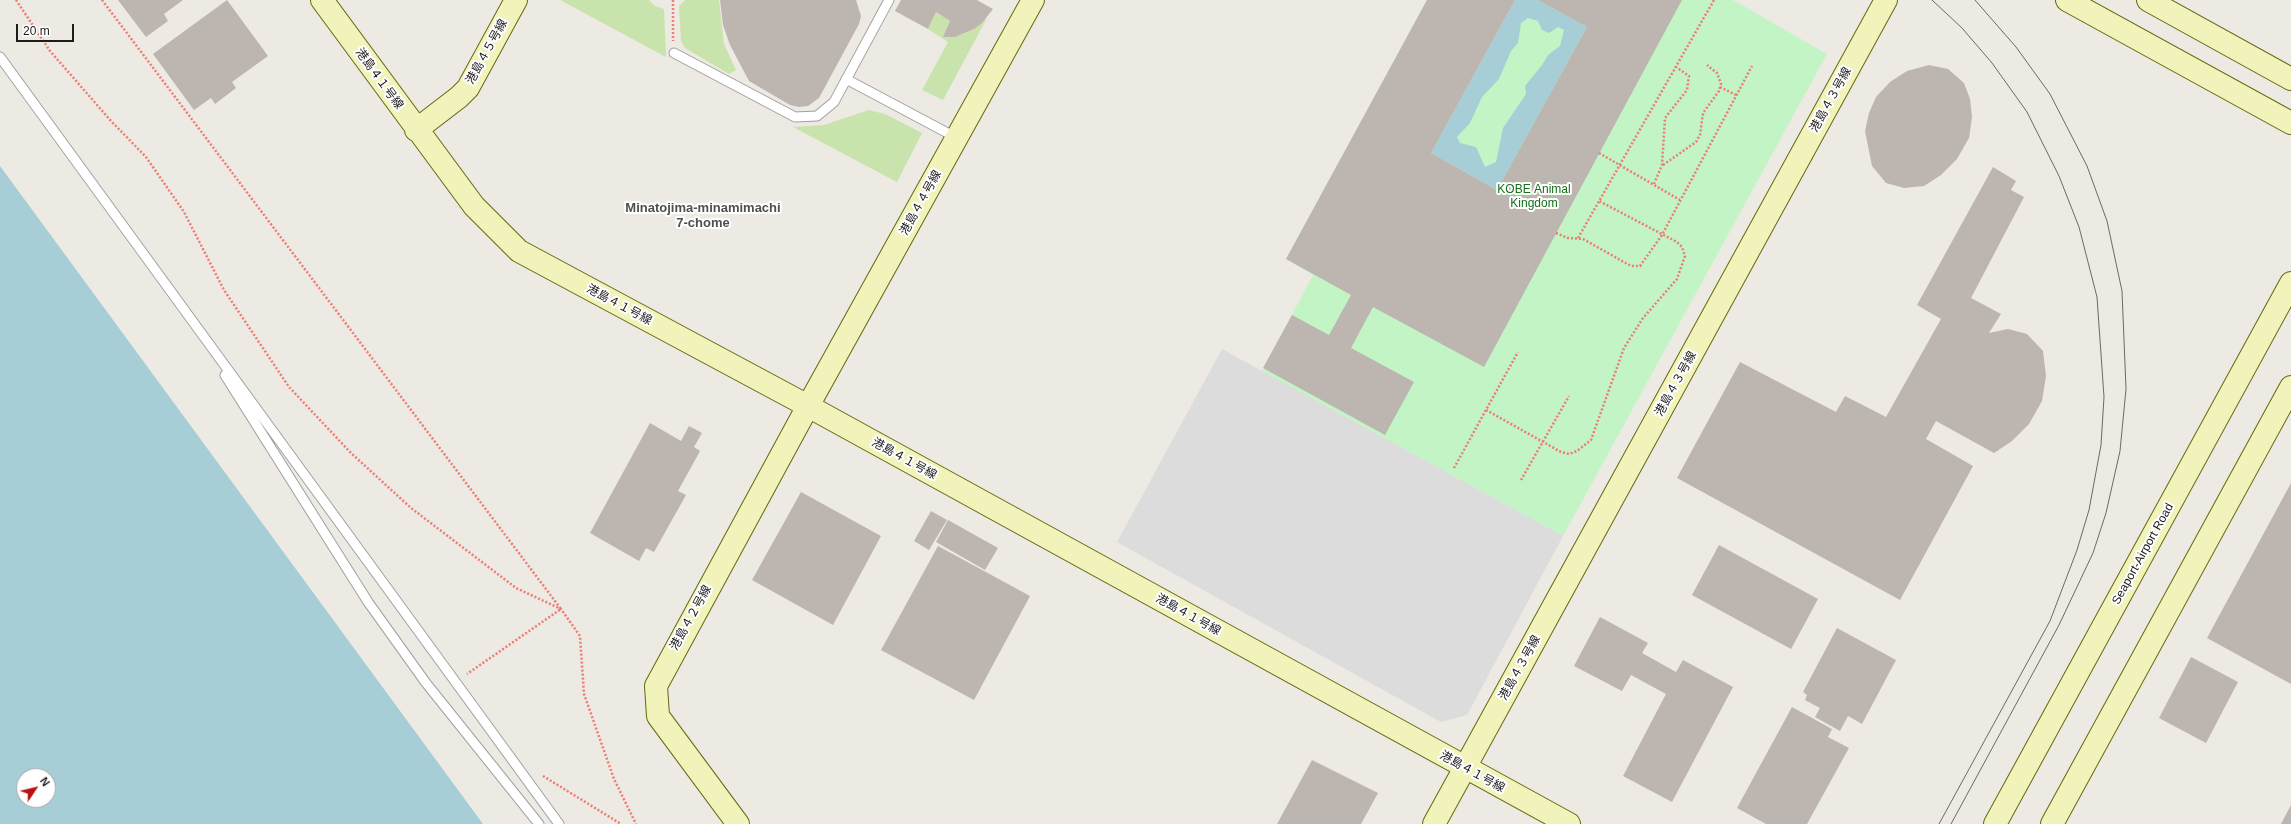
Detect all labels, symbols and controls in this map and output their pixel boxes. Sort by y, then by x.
scale bar [18,16,76,42]
street label: 港島４５号線 [463,17,511,87]
text: 20 m [23,24,50,38]
street label: 港島４１号線 [352,46,406,112]
street label: 港島４３号線 [1807,65,1855,135]
street label: 港島４４号線 [897,168,945,238]
park label: KOBE Animal Kingdom [1497,183,1571,211]
district label: Minatojima-minamimachi 7-chome [625,200,781,231]
street label: 港島４１号線 [584,282,654,328]
street label: 港島４３号線 [1652,349,1700,419]
street label: 港島４１号線 [869,435,939,483]
street label: Seaport-Airport Road [2109,501,2177,607]
street label: 港島４２号線 [667,583,715,653]
street label: 港島４１号線 [1153,591,1223,639]
street label: 港島４３号線 [1496,633,1544,703]
street label: 港島４１号線 [1437,748,1507,796]
north arrow [16,768,56,808]
text: N [38,775,52,788]

